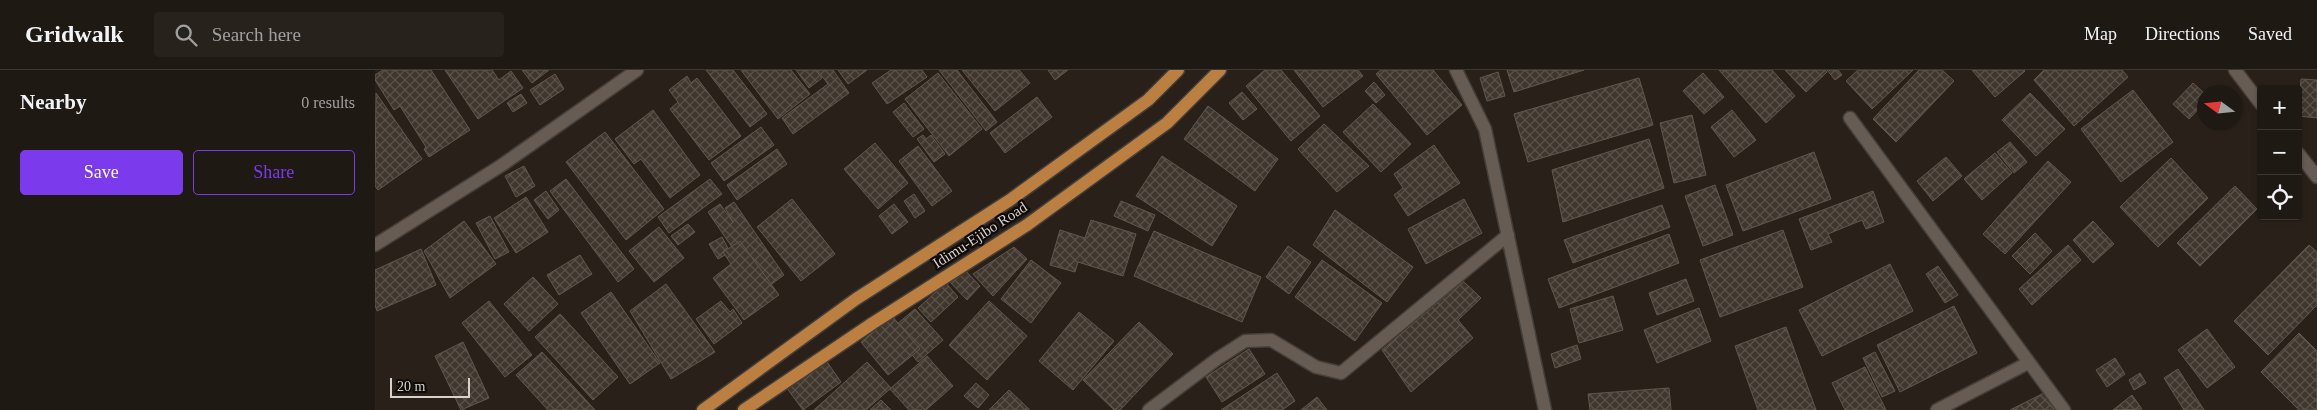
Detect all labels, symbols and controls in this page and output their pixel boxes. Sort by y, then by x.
search box [154,12,504,57]
text: Gridwalk [25,21,124,47]
icon: search [172,21,200,49]
text: Search here [212,24,301,45]
text: Map [2084,24,2117,44]
text: Directions [2145,24,2220,44]
text: Saved [2248,24,2292,44]
north arrow [2197,85,2242,130]
map controls [2257,85,2302,220]
button: + [2257,85,2302,130]
text: Nearby [20,90,87,114]
text: 0 results [301,94,355,111]
button: − [2257,130,2302,175]
button: Save [20,150,183,195]
button: Share [193,150,355,195]
button: locate [2257,175,2302,220]
street label: Idimu-Ejibo Road [930,198,1030,271]
scale bar [390,375,470,398]
text: 20 m [397,379,425,394]

